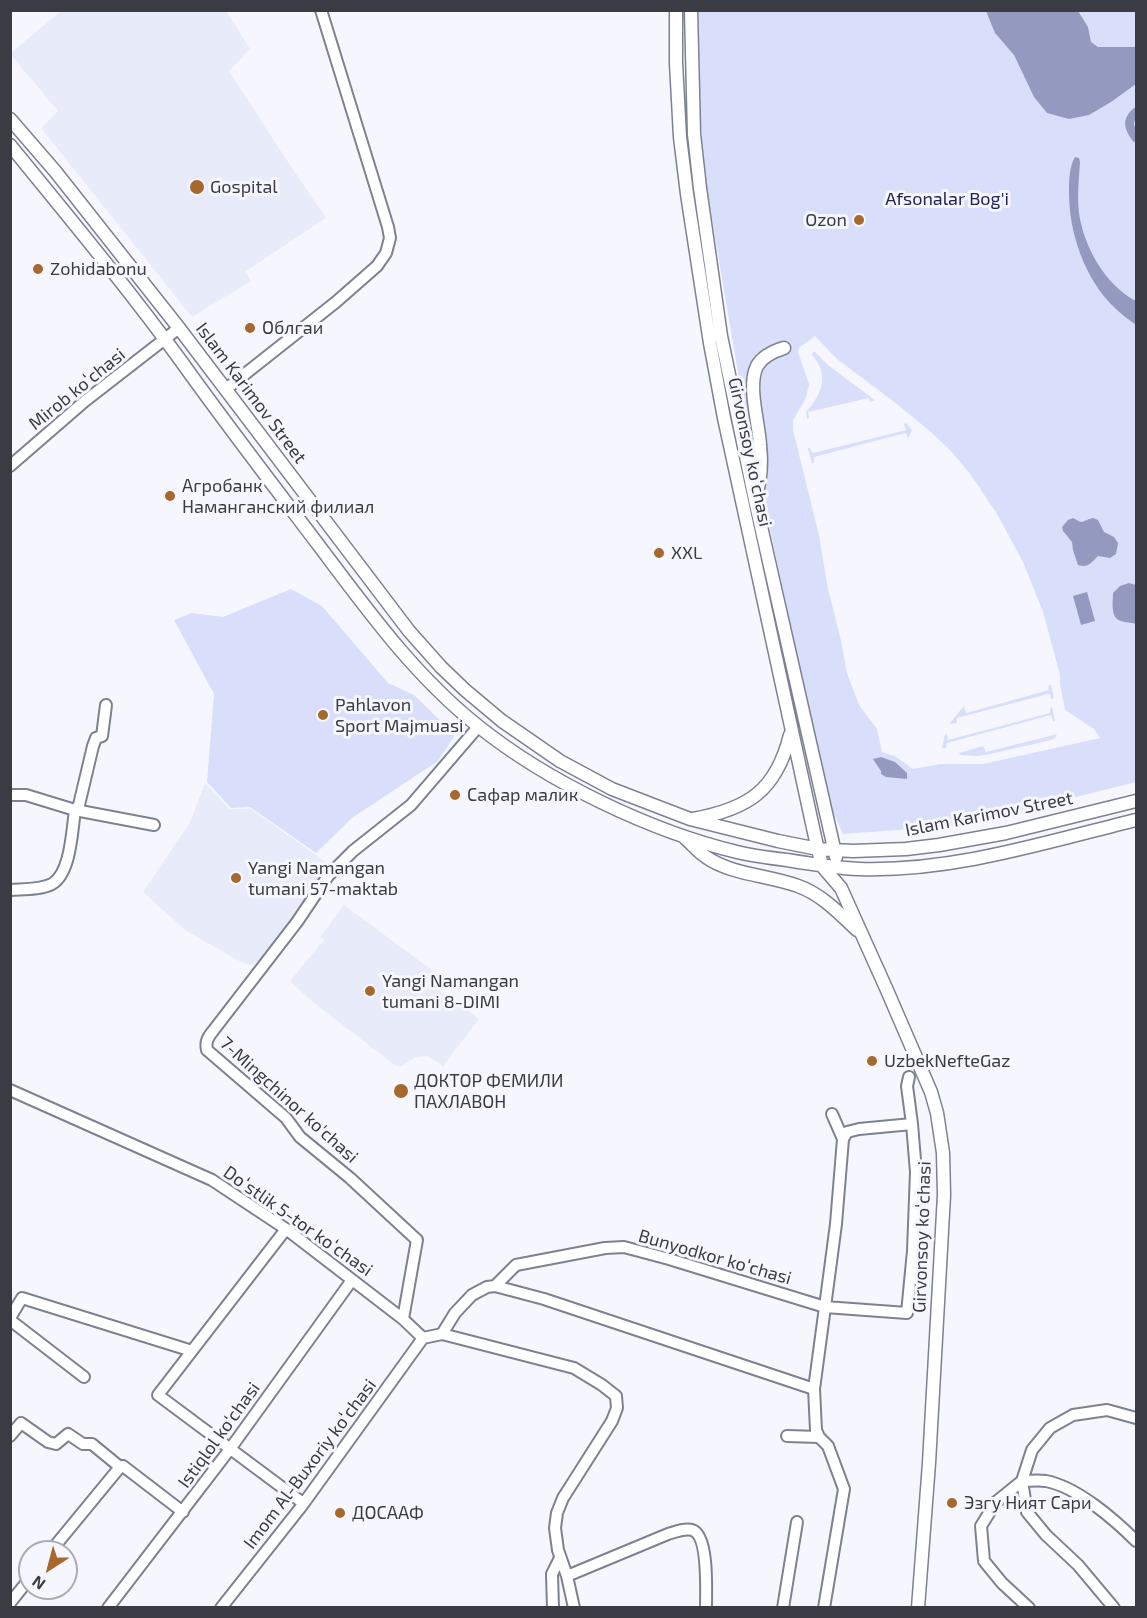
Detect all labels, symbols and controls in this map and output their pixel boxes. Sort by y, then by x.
place label: Gospital [210,176,278,198]
marker: Gospital [188,178,206,196]
park label: Afsonalar Bog'i [885,188,1009,210]
place label: Ozon [805,209,847,231]
marker: Ozon [852,213,866,227]
place label: Zohidabonu [50,258,147,280]
marker: Zohidabonu [31,262,45,276]
place label: Облгаи [262,317,323,339]
street label: Islam Karimov Street [191,318,311,468]
marker: Облгаи [243,321,257,335]
street label: Mirob koʻchasi [24,344,130,434]
street label: Girvonsoy koʻchasi [724,375,776,529]
place label: Агробанк Наманганский филиал [182,475,374,518]
marker: Агробанк Наманганский филиал [163,489,177,503]
place label: XXL [671,542,702,564]
marker: XXL [652,546,666,560]
place label: Pahlavon Sport Majmuasi [335,694,464,736]
marker: Pahlavon Sport Majmuasi [316,708,330,722]
place label: Сафар малик [467,784,578,806]
street label: Islam Karimov Street [903,787,1075,841]
marker: Сафар малик [448,788,462,802]
place label: Yangi Namangan tumani 57-maktab [248,857,398,900]
marker: Yangi Namangan tumani 57-maktab [229,871,243,885]
place label: Yangi Namangan tumani 8-DIMI [382,970,519,1012]
marker: Yangi Namangan tumani 8-DIMI [363,984,377,998]
street label: 7-Mingchinor ko'chasi [216,1032,362,1168]
place label: UzbekNefteGaz [884,1050,1010,1072]
marker: UzbekNefteGaz [865,1054,879,1068]
place label: ДОКТОР ФЕМИЛИ ПАХЛАВОН [414,1070,563,1112]
marker: ДОКТОР ФЕМИЛИ ПАХЛАВОН [392,1082,410,1100]
street label: Doʻstlik 5-tor koʻchasi [219,1161,377,1281]
street label: Girvonsoy koʻchasi [909,1161,935,1313]
street label: Bunyodkor koʻchasi [636,1225,794,1289]
street label: Imom Al-Buxoriy koʻchasi [239,1375,381,1553]
street label: Istiqlol ko‘chasi [173,1378,265,1492]
place label: Эзгу Ният Сари [964,1492,1092,1514]
marker: Эзгу Ният Сари [945,1496,959,1510]
place label: ДОСААФ [352,1502,424,1524]
marker: ДОСААФ [333,1506,347,1520]
north arrow [18,1540,78,1600]
text: N [28,1572,49,1594]

